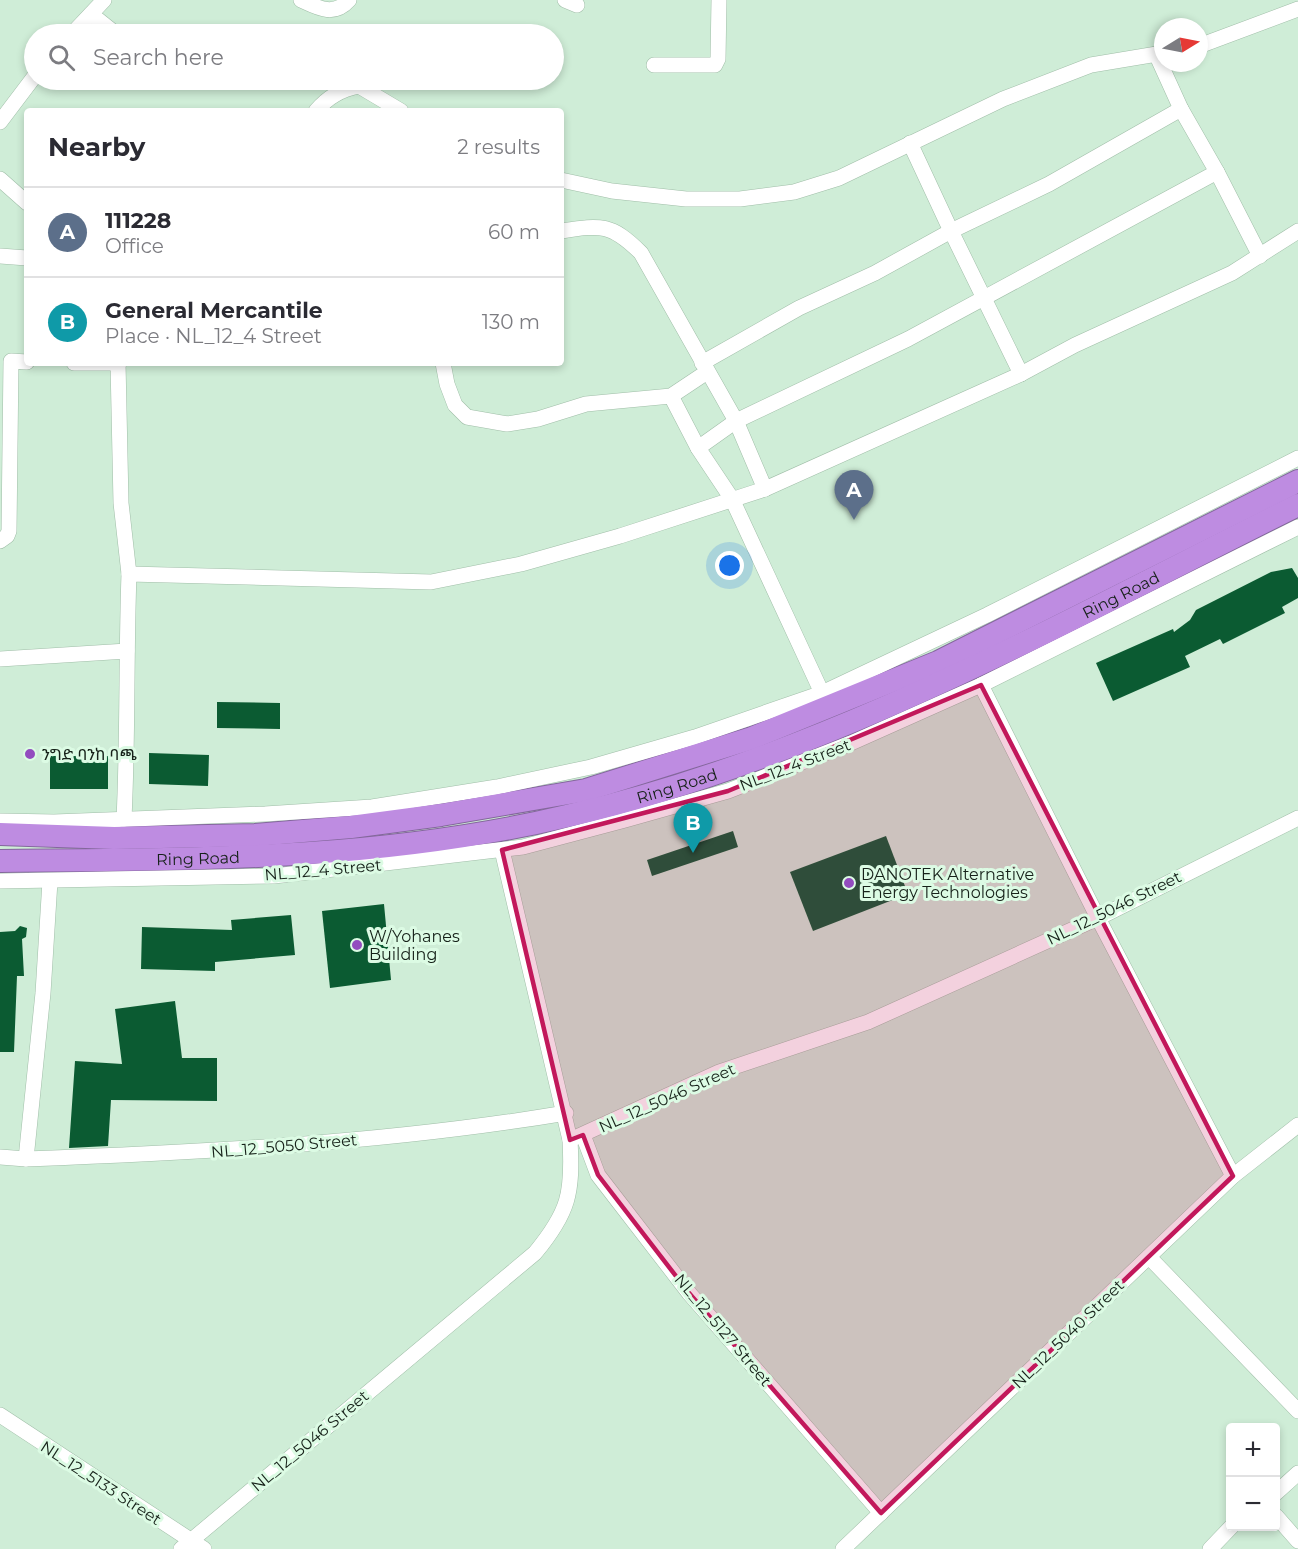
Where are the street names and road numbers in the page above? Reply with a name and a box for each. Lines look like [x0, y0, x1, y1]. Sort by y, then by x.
street label: Ring Road [1079, 567, 1163, 622]
street label: NL_12_4 Street [737, 735, 854, 795]
street label: Ring Road [634, 764, 720, 807]
street label: Ring Road [156, 847, 240, 869]
street label: NL_12_4 Street [264, 855, 383, 885]
street label: NL_12_5046 Street [1044, 867, 1185, 949]
street label: NL_12_5046 Street [596, 1059, 739, 1137]
street label: NL_12_5050 Street [210, 1130, 358, 1162]
street label: NL_12_5127 Street [671, 1270, 776, 1390]
street label: NL_12_5040 Street [1008, 1275, 1128, 1392]
street label: NL_12_5046 Street [247, 1386, 373, 1496]
street label: NL_12_5133 Street [37, 1437, 165, 1529]

